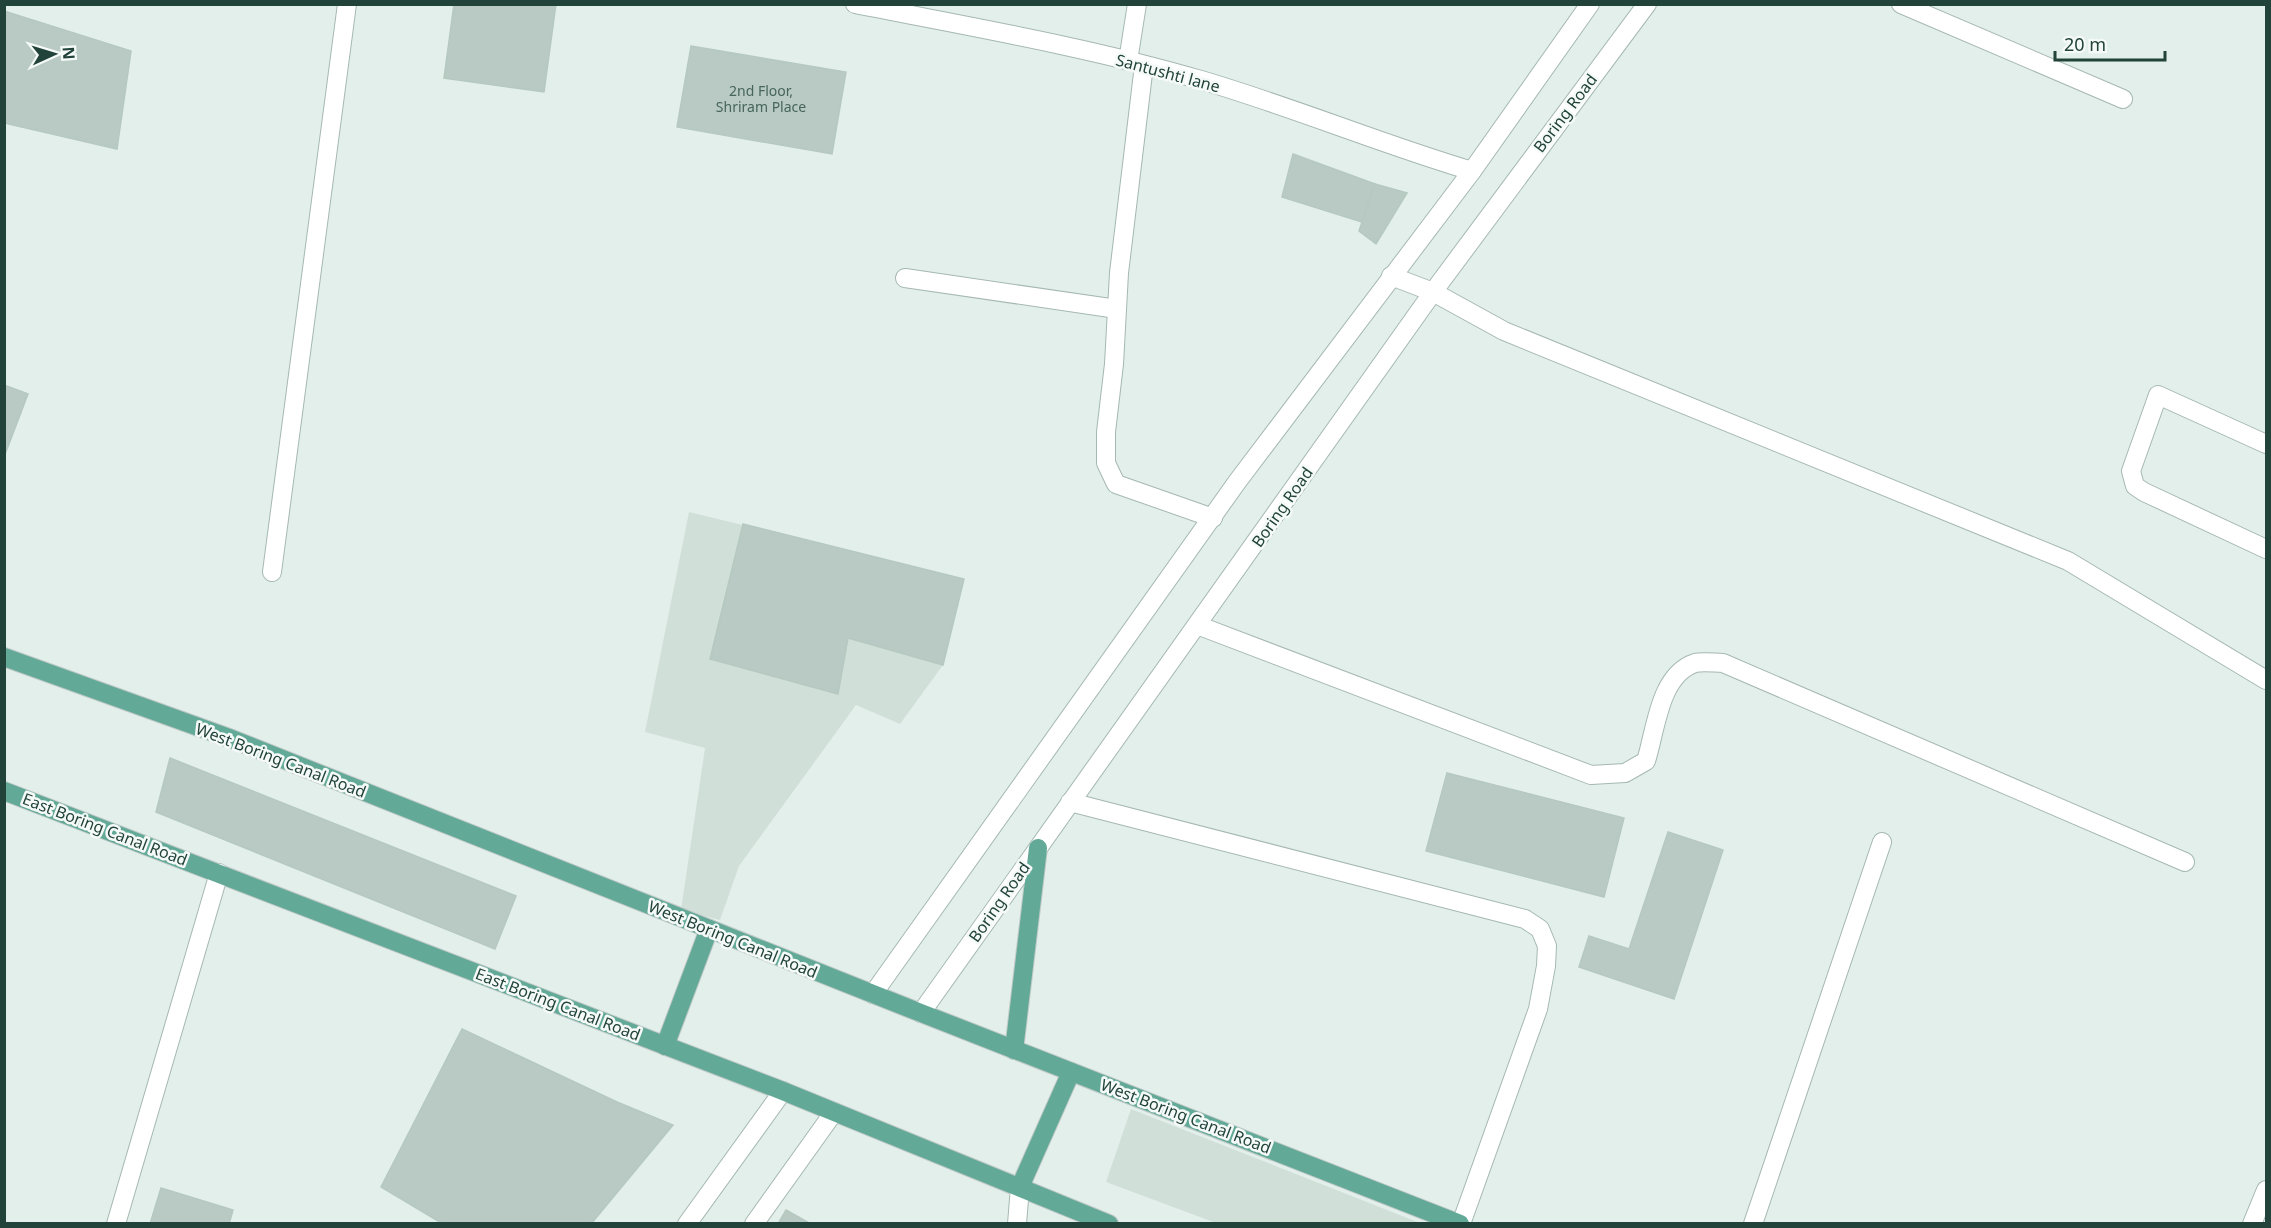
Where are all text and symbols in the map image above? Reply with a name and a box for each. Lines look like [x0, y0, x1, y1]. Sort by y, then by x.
north arrow [24, 24, 84, 84]
scale bar [2055, 24, 2164, 62]
text: 20 m [2064, 32, 2106, 56]
text: N [58, 46, 80, 60]
street label: Santushti lane [1113, 49, 1223, 97]
street label: Boring Road [1528, 69, 1602, 157]
house number: 2nd Floor, Shriram Place [716, 81, 806, 116]
street label: Boring Road [1246, 463, 1318, 551]
street label: West Boring Canal Road [193, 717, 369, 803]
street label: East Boring Canal Road [19, 787, 191, 871]
street label: Boring Road [963, 858, 1035, 946]
street label: West Boring Canal Road [645, 895, 821, 983]
street label: East Boring Canal Road [472, 962, 644, 1046]
street label: West Boring Canal Road [1098, 1073, 1274, 1159]

